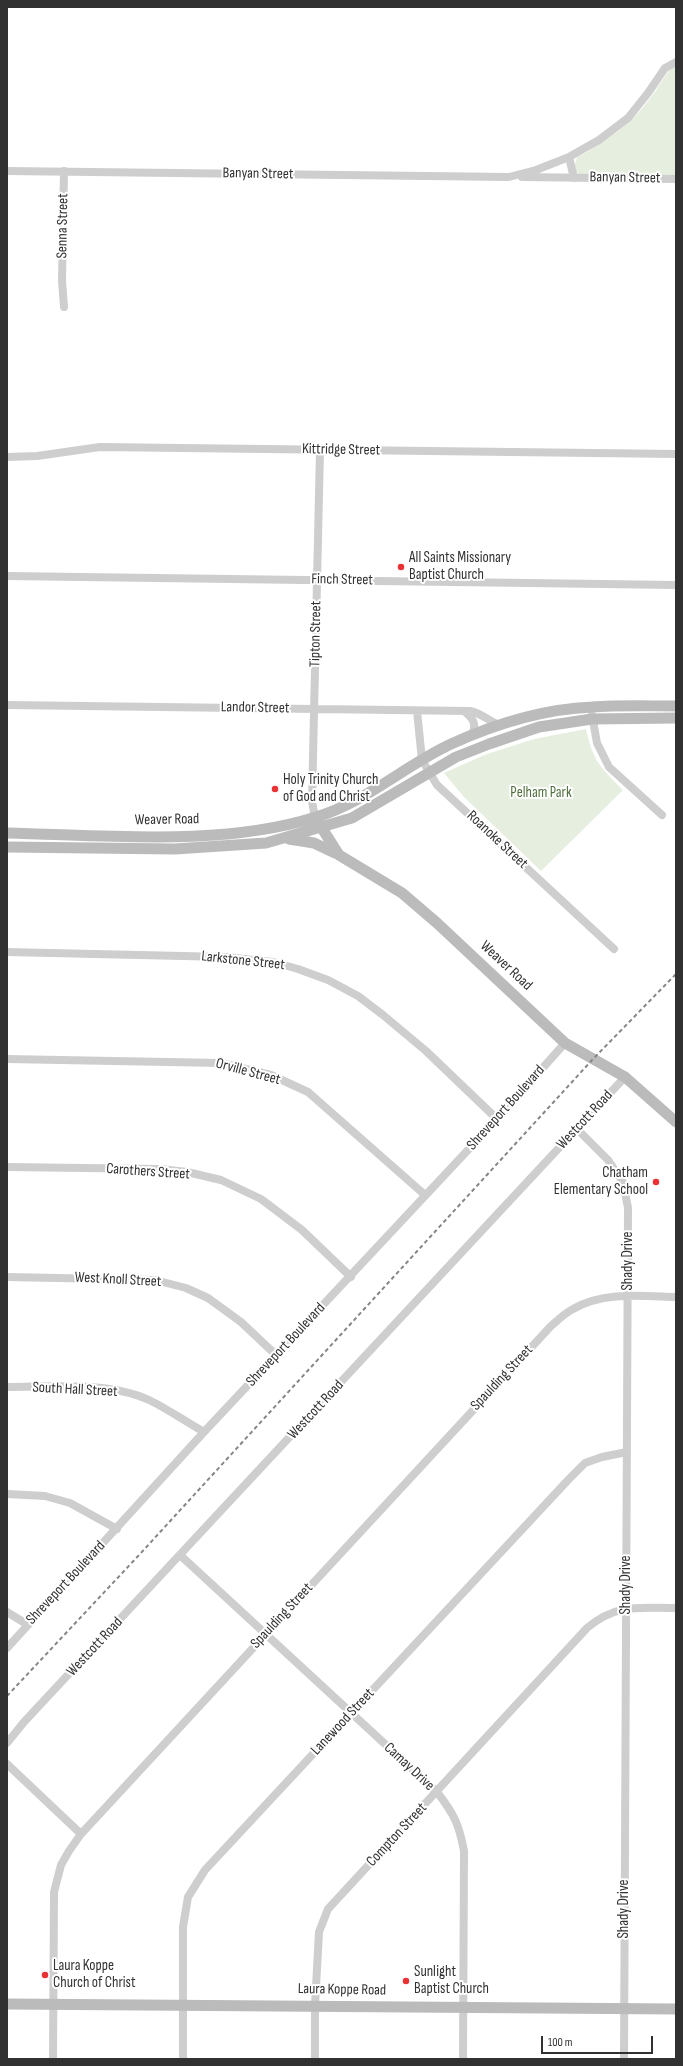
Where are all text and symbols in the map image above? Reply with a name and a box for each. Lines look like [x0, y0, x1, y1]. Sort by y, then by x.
street label: Banyan Street [223, 164, 293, 184]
street label: Banyan Street [590, 168, 660, 188]
street label: Senna Street [53, 193, 73, 259]
street label: Kittridge Street [302, 440, 380, 460]
place label: All Saints Missionary Baptist Church [409, 549, 511, 584]
marker: All Saints Missionary Baptist Church [396, 562, 406, 572]
street label: Finch Street [311, 570, 373, 590]
street label: Tipton Street [306, 601, 326, 667]
street label: Landor Street [221, 698, 289, 718]
place label: Holy Trinity Church of God and Christ [283, 771, 378, 806]
marker: Holy Trinity Church of God and Christ [270, 784, 280, 794]
park label: Pelham Park [510, 784, 572, 802]
street label: Roanoke Street [463, 807, 531, 873]
street label: Weaver Road [135, 810, 199, 830]
street label: Weaver Road [476, 937, 536, 995]
street label: Larkstone Street [200, 948, 286, 974]
street label: Orville Street [214, 1055, 282, 1089]
street label: Shreveport Boulevard [463, 1062, 549, 1154]
street label: Westcott Road [553, 1087, 617, 1153]
street label: Carothers Street [106, 1160, 190, 1184]
place label: Chatham Elementary School [554, 1164, 648, 1199]
marker: Chatham Elementary School [651, 1177, 661, 1187]
street label: Shady Drive [619, 1231, 637, 1291]
street label: West Knoll Street [74, 1269, 162, 1291]
street label: Shreveport Boulevard [243, 1299, 329, 1391]
street label: Spaulding Street [467, 1342, 537, 1414]
street label: Westcott Road [284, 1377, 348, 1443]
street label: South Hall Street [32, 1379, 118, 1401]
street label: Shreveport Boulevard [23, 1537, 109, 1629]
street label: Shady Drive [617, 1555, 635, 1615]
street label: Spaulding Street [247, 1580, 317, 1652]
street label: Westcott Road [63, 1614, 127, 1680]
street label: Lanewood Street [307, 1685, 379, 1759]
street label: Camay Drive [380, 1739, 438, 1795]
street label: Compton Street [363, 1799, 431, 1871]
street label: Shady Drive [615, 1879, 633, 1939]
place label: Laura Koppe Church of Christ [53, 1957, 135, 1992]
place label: Sunlight Baptist Church [414, 1963, 489, 1998]
marker: Laura Koppe Church of Christ [40, 1970, 50, 1980]
marker: Sunlight Baptist Church [401, 1976, 411, 1986]
street label: Laura Koppe Road [298, 1980, 386, 2000]
scale bar [543, 2028, 655, 2054]
text: 100 m [548, 2035, 573, 2050]

